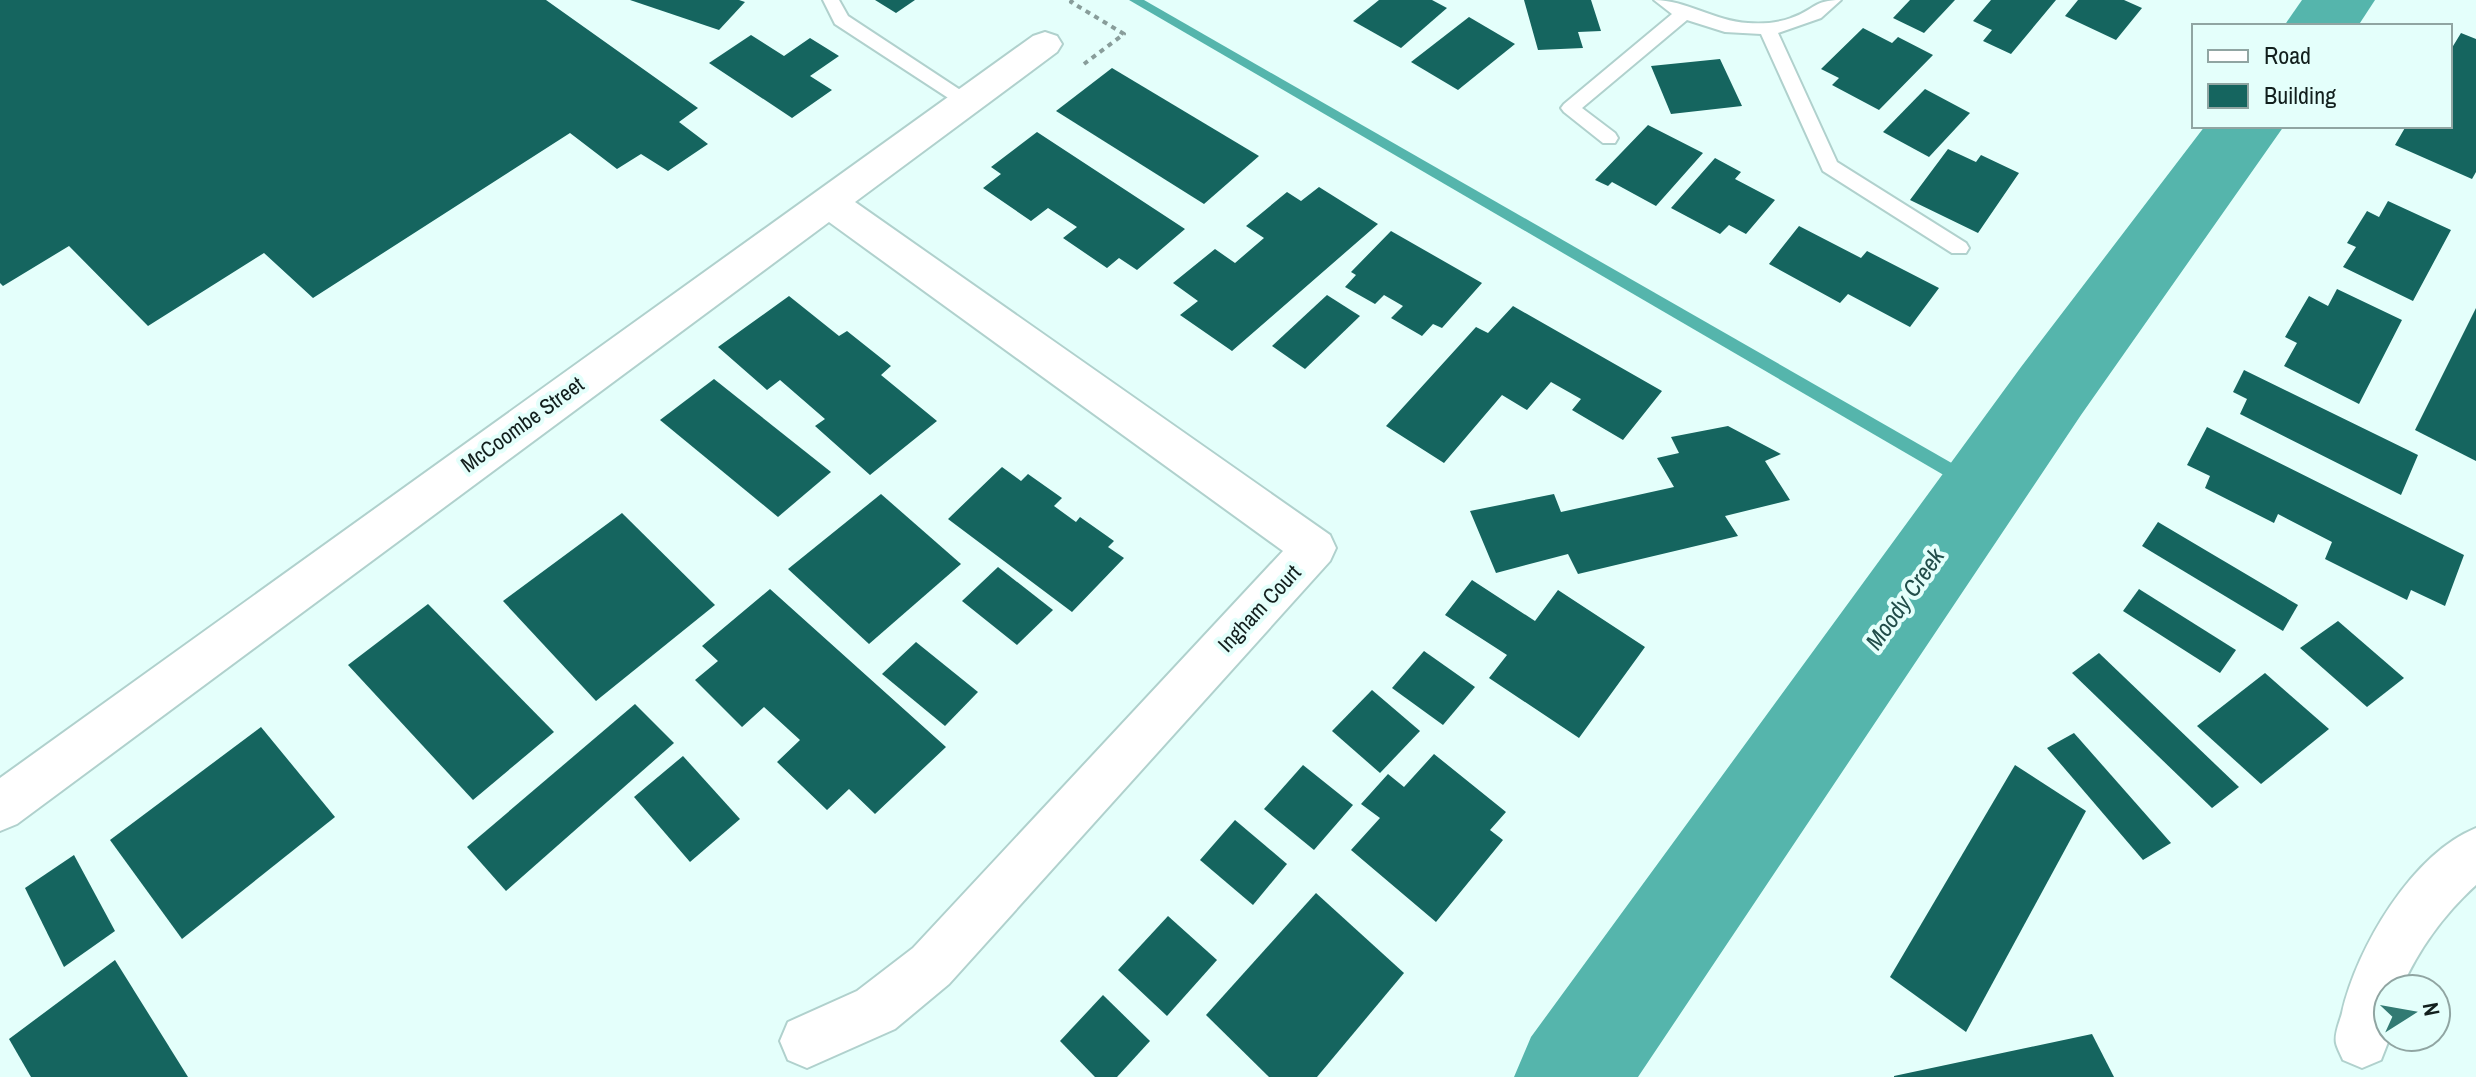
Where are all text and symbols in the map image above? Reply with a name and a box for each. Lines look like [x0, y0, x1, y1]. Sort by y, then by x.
legend [2192, 24, 2452, 128]
text: Road [2264, 39, 2311, 71]
text: Building [2264, 79, 2336, 111]
street label: McCoombe Street [454, 369, 590, 479]
water label: Moody Creek [1858, 540, 1952, 656]
street label: Ingham Court [1211, 558, 1307, 658]
north arrow [2372, 973, 2452, 1053]
text: N [2416, 1000, 2448, 1018]

